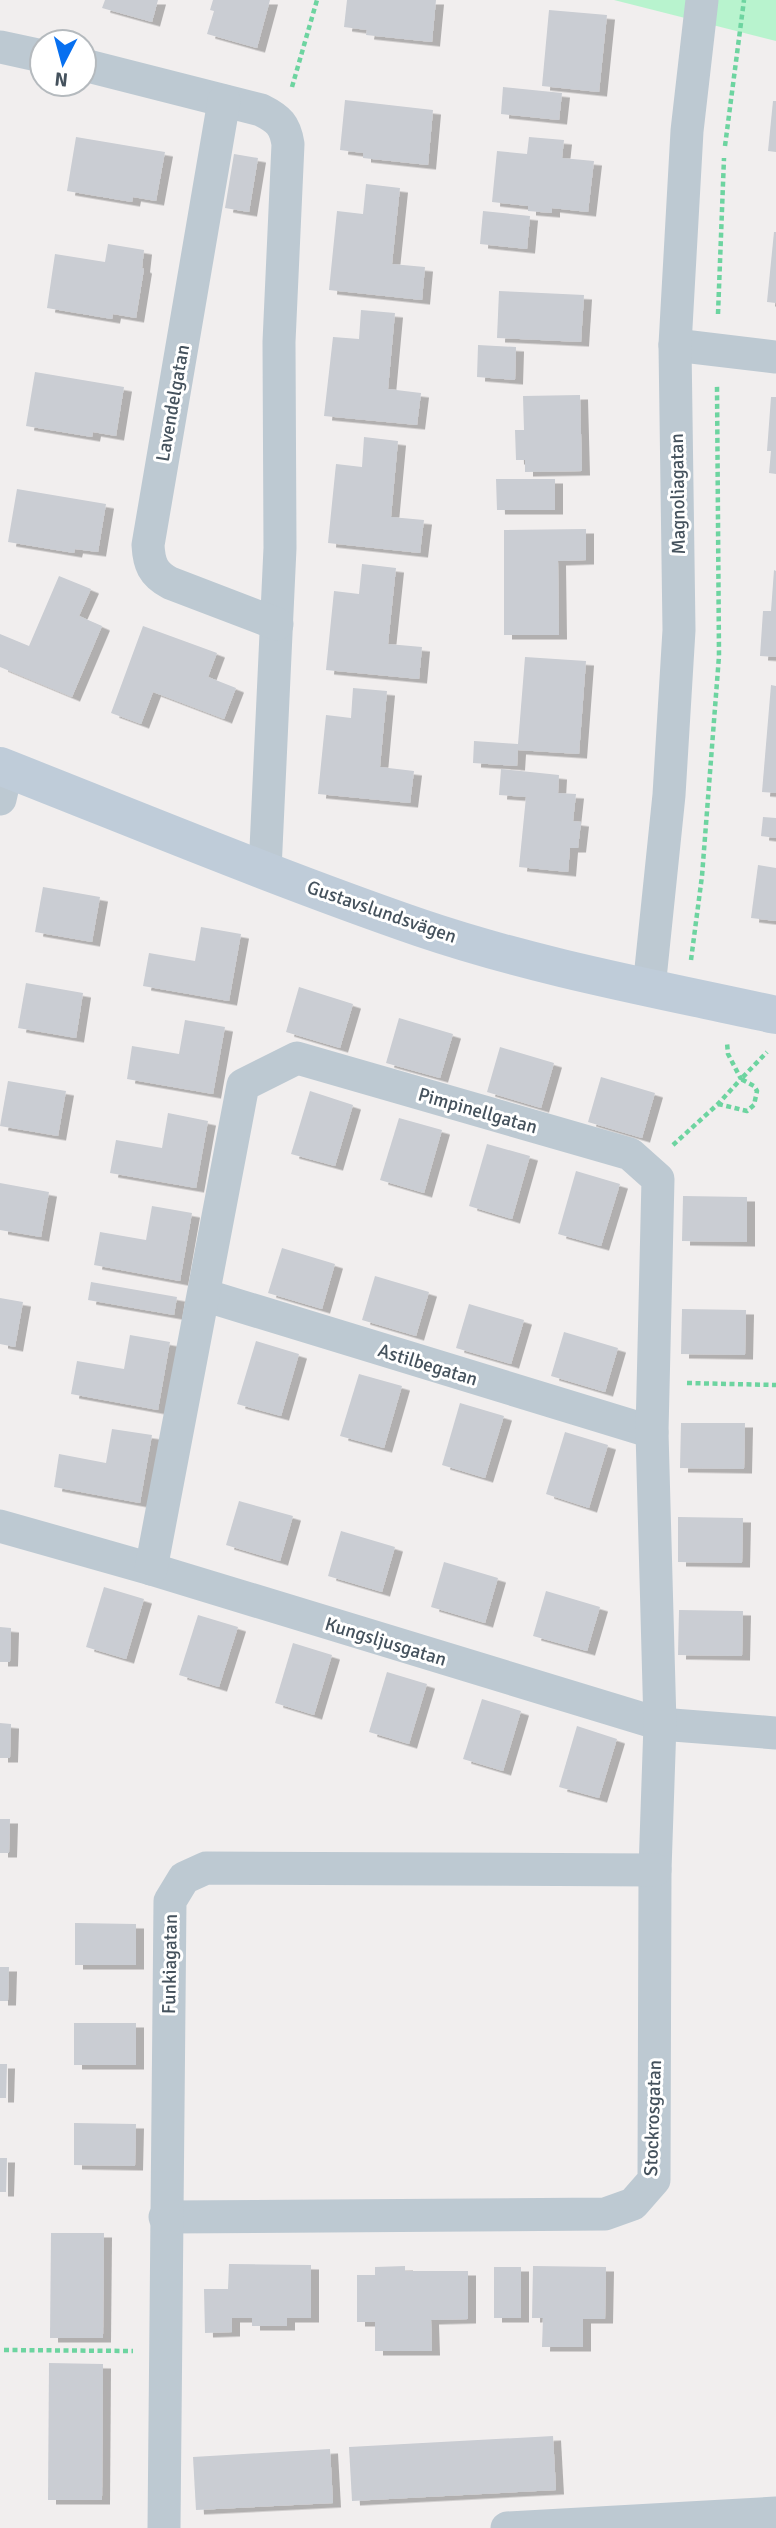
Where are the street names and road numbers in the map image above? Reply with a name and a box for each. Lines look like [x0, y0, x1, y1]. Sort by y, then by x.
street label: Lavendelgatan [151, 343, 195, 464]
street label: Magnoliagatan [665, 433, 691, 555]
street label: Gustavslundsvägen [304, 875, 460, 949]
street label: Pimpinellgatan [415, 1082, 540, 1139]
street label: Astilbegatan [375, 1338, 481, 1392]
street label: Kungsljusgatan [322, 1612, 449, 1672]
street label: Funkiagatan [157, 1914, 183, 2014]
street label: Stockrosgatan [639, 2059, 667, 2177]

